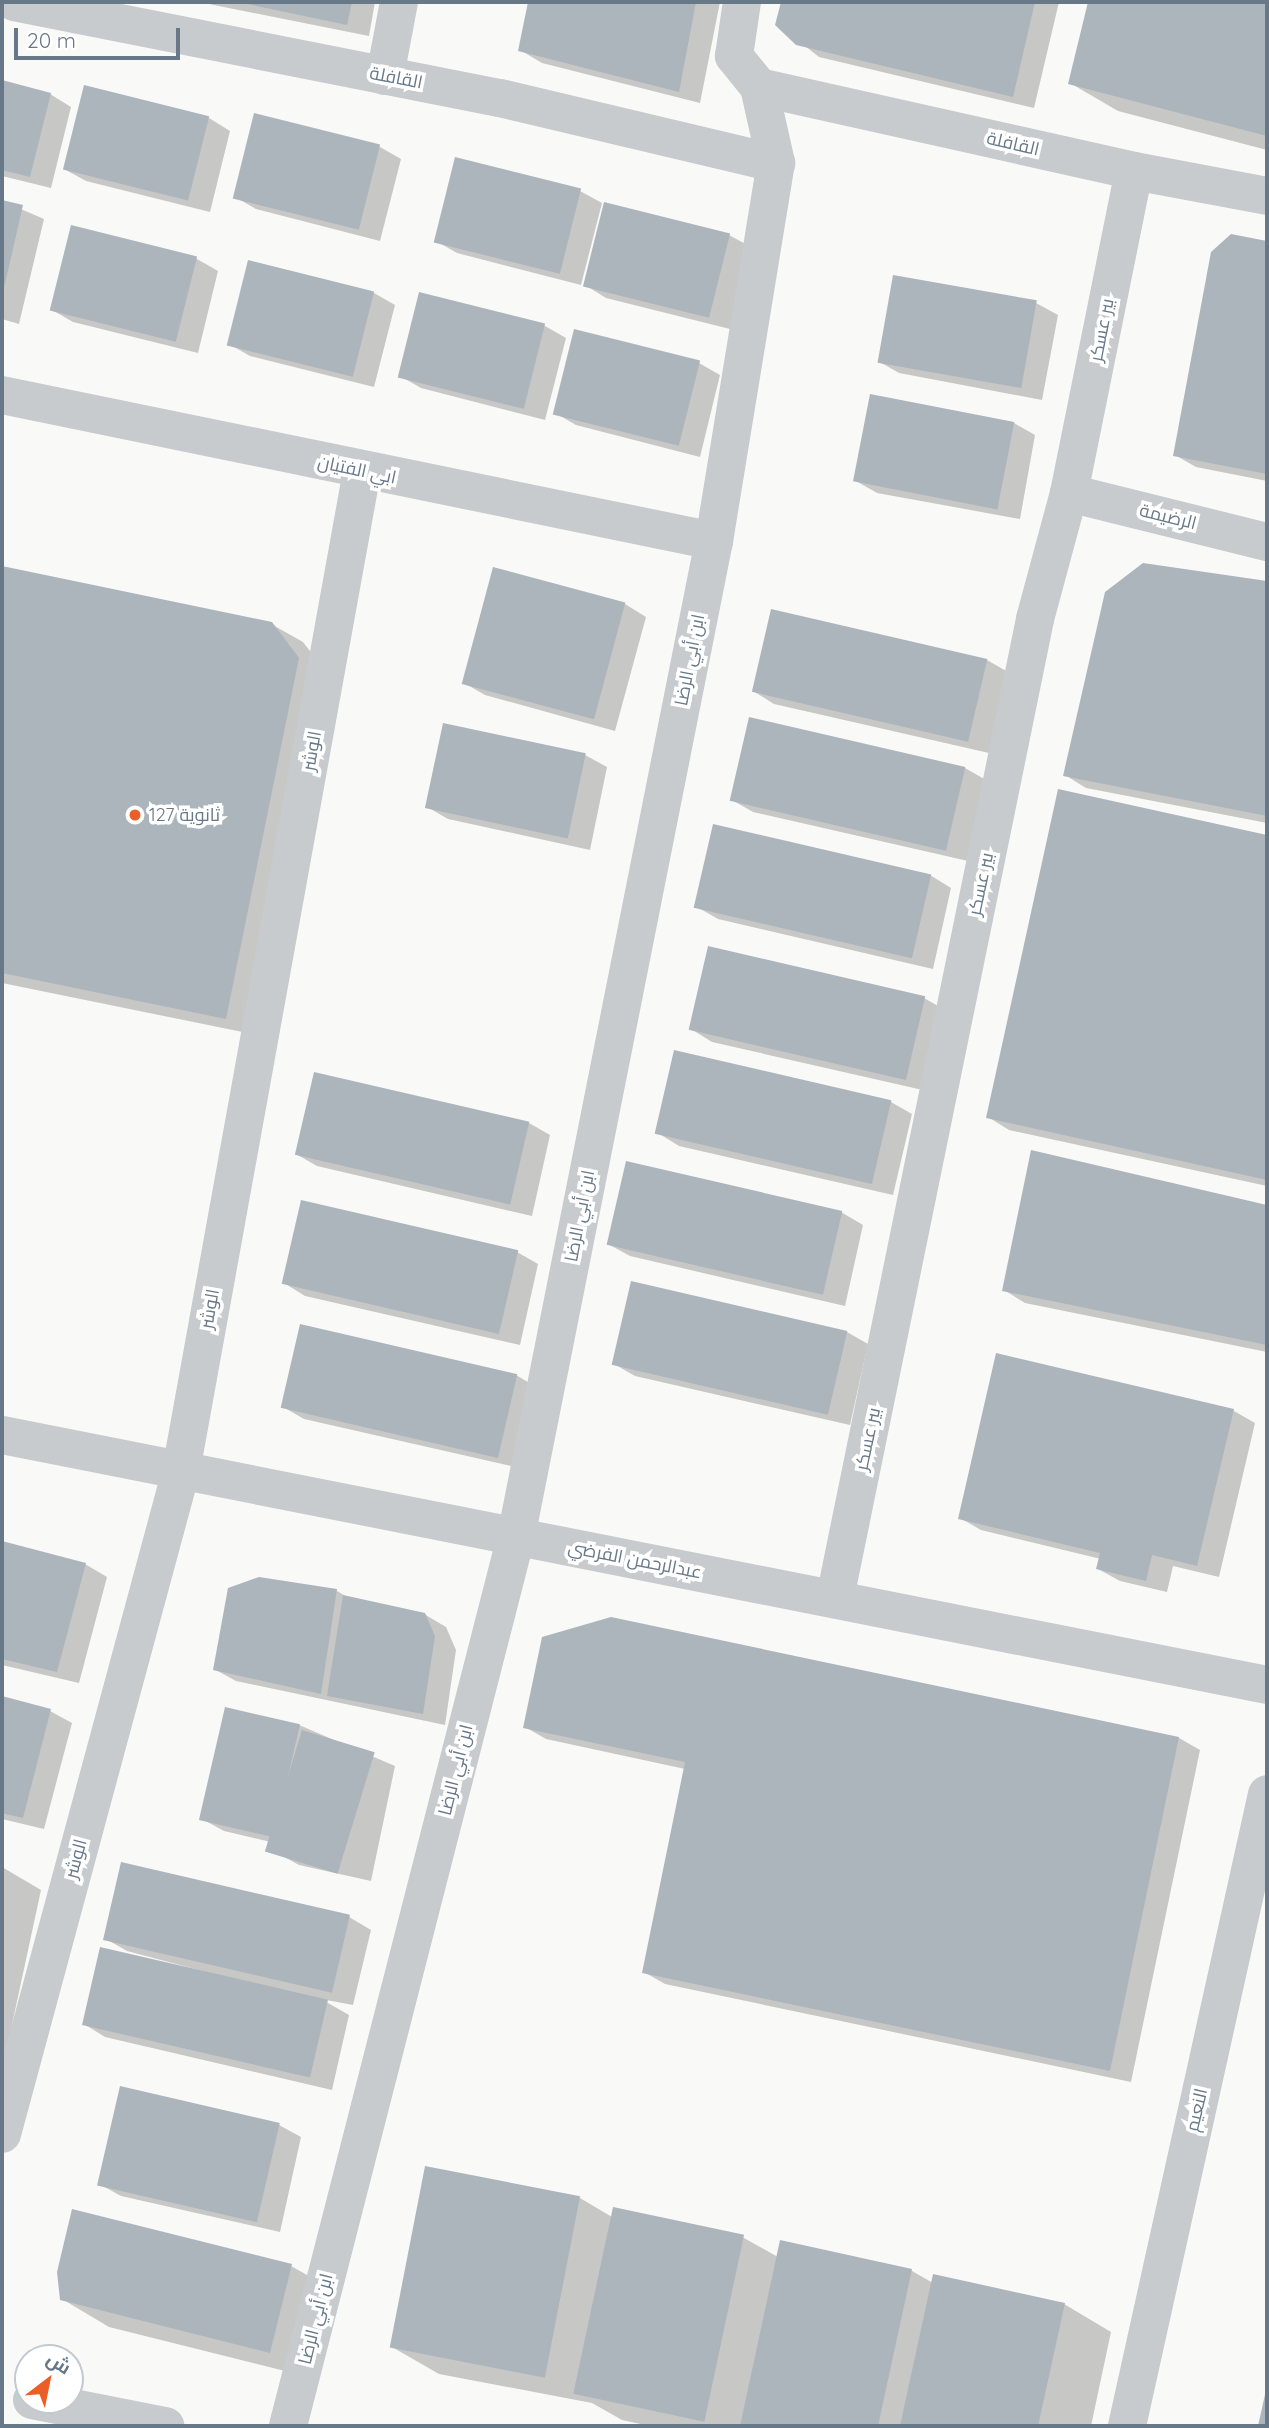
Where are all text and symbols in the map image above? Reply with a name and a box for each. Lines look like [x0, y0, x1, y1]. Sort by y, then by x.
scale bar [18, 14, 184, 58]
text: 20 m [27, 27, 76, 53]
street label: القافلة [368, 62, 424, 94]
street label: القافلة [985, 127, 1041, 161]
street label: بير عسكر [1085, 297, 1119, 363]
street label: ابي الفتيان [316, 451, 398, 489]
street label: الرضيمة [1137, 500, 1199, 534]
street label: ابن أبي الرضا [671, 612, 709, 708]
street label: الوشر [298, 729, 326, 773]
place label: ثانوية 127 [149, 804, 220, 826]
marker: ثانوية 127 [127, 807, 143, 823]
street label: بير عسكر [964, 851, 998, 917]
street label: ابن أبي الرضا [561, 1168, 599, 1264]
street label: الوشر [196, 1287, 224, 1331]
street label: بير عسكر [851, 1406, 885, 1472]
street label: عبدالرحمن الفرضي [566, 1536, 704, 1584]
street label: ابن أبي الرضا [434, 1722, 478, 1818]
street label: الوشر [60, 1837, 92, 1881]
street label: النعيم [1182, 2086, 1212, 2134]
street label: ابن أبي الرضا [294, 2271, 338, 2367]
north arrow [14, 2344, 84, 2414]
text: ش [42, 2346, 76, 2380]

